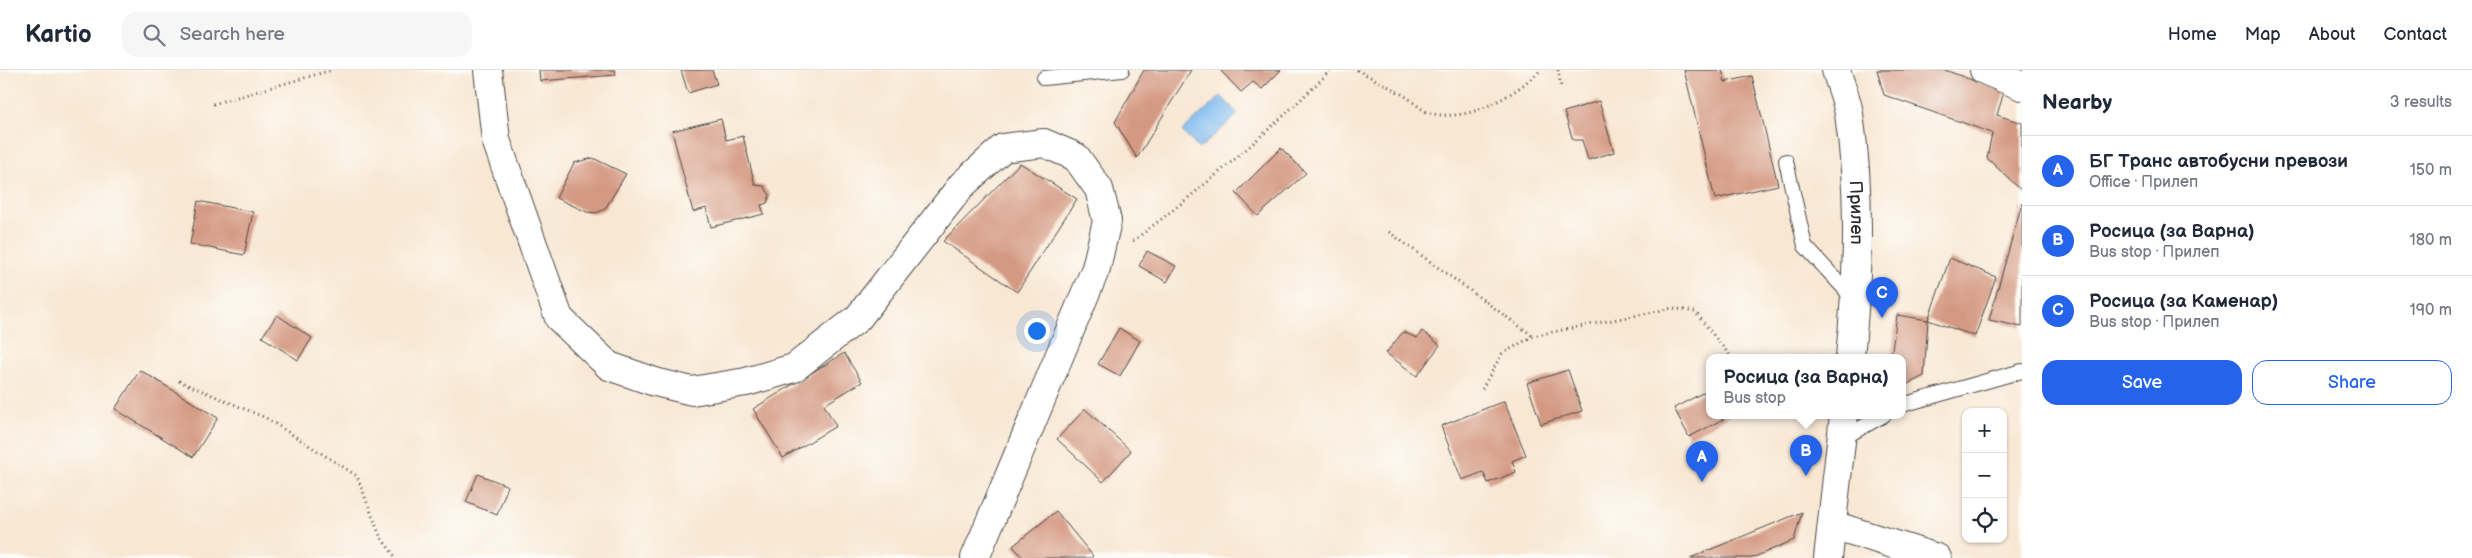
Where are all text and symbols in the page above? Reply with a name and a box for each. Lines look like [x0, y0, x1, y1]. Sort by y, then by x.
search box [122, 12, 472, 57]
text: Kartio [25, 20, 92, 49]
icon: search [140, 21, 168, 49]
text: Search here [180, 23, 285, 46]
text: Home [2168, 24, 2217, 45]
text: Map [2245, 24, 2281, 45]
text: About [2309, 24, 2356, 45]
text: Contact [2384, 24, 2447, 45]
text: Nearby [2042, 90, 2112, 115]
text: 3 results [2390, 93, 2452, 112]
text: БГ Транс автобусни превози [2089, 150, 2348, 173]
text: A [2053, 161, 2063, 180]
text: 150 m [2410, 161, 2452, 180]
text: Office · Прилеп [2089, 173, 2198, 192]
street label: Прилеп [1845, 180, 1867, 245]
text: Росица (за Варна) [2089, 220, 2255, 243]
text: B [2052, 231, 2064, 250]
text: 180 m [2410, 231, 2452, 250]
text: Bus stop · Прилеп [2089, 243, 2219, 262]
pin: C [1866, 277, 1898, 318]
text: Росица (за Каменар) [2089, 290, 2278, 313]
text: C [2052, 301, 2064, 320]
text: 190 m [2410, 301, 2452, 320]
text: Bus stop · Прилеп [2089, 313, 2219, 332]
your location [1024, 318, 1050, 344]
popup [1706, 354, 1906, 419]
button: Save [2042, 360, 2242, 405]
button: Share [2252, 360, 2452, 405]
text: Росица (за Варна) [1723, 366, 1889, 389]
text: Bus stop [1723, 389, 1786, 408]
map controls [1962, 408, 2007, 543]
button: + [1962, 408, 2007, 453]
pin: B [1790, 435, 1822, 476]
pin: A [1686, 441, 1718, 482]
button: − [1962, 453, 2007, 498]
button: locate [1962, 498, 2007, 543]

